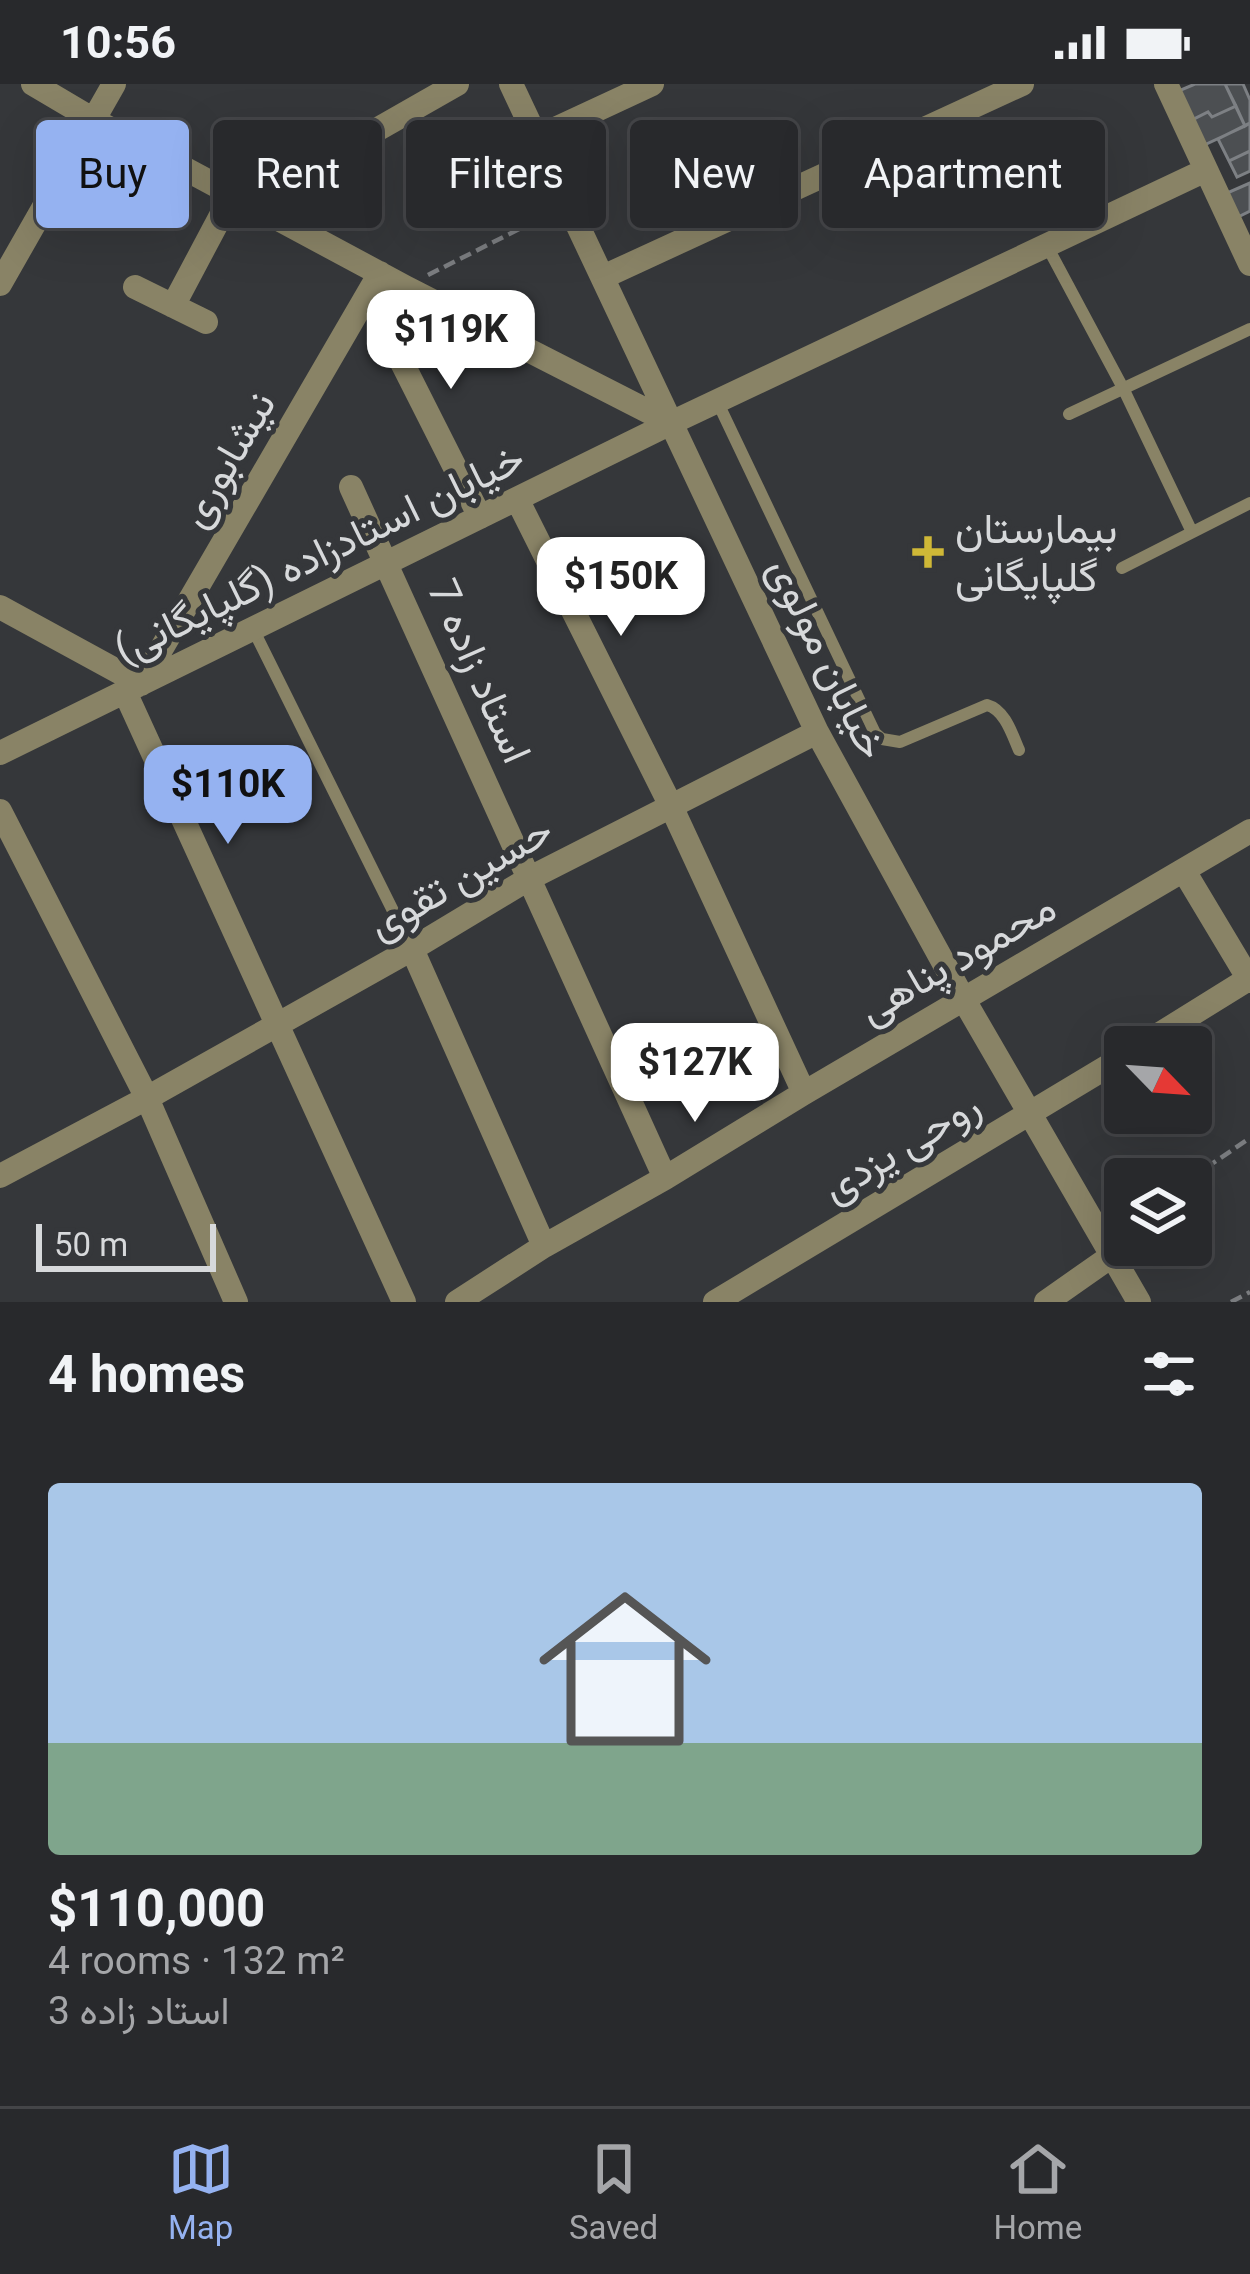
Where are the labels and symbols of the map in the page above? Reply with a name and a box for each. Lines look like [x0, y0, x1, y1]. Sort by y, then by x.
pin: $119K [367, 290, 535, 392]
street label: نیشابوری [169, 382, 287, 537]
street label: خیابان استادزاده (گلپایگانی) [106, 432, 534, 677]
place label: بیمارستان گلپایگانی [955, 504, 1117, 605]
marker: بیمارستان گلپایگانی [912, 536, 944, 568]
pin: $150K [537, 537, 705, 639]
street label: خیابان مولوی [757, 549, 898, 767]
street label: استاد زاده 7 [416, 572, 542, 771]
pin: $110K [144, 745, 312, 847]
street label: حسین تقوی [359, 805, 561, 950]
street label: محمود پناهی [850, 882, 1066, 1037]
pin: $127K [611, 1023, 779, 1125]
north arrow [1104, 1026, 1212, 1134]
street label: روحی یزدی [813, 1080, 990, 1214]
scale bar [36, 1218, 216, 1271]

